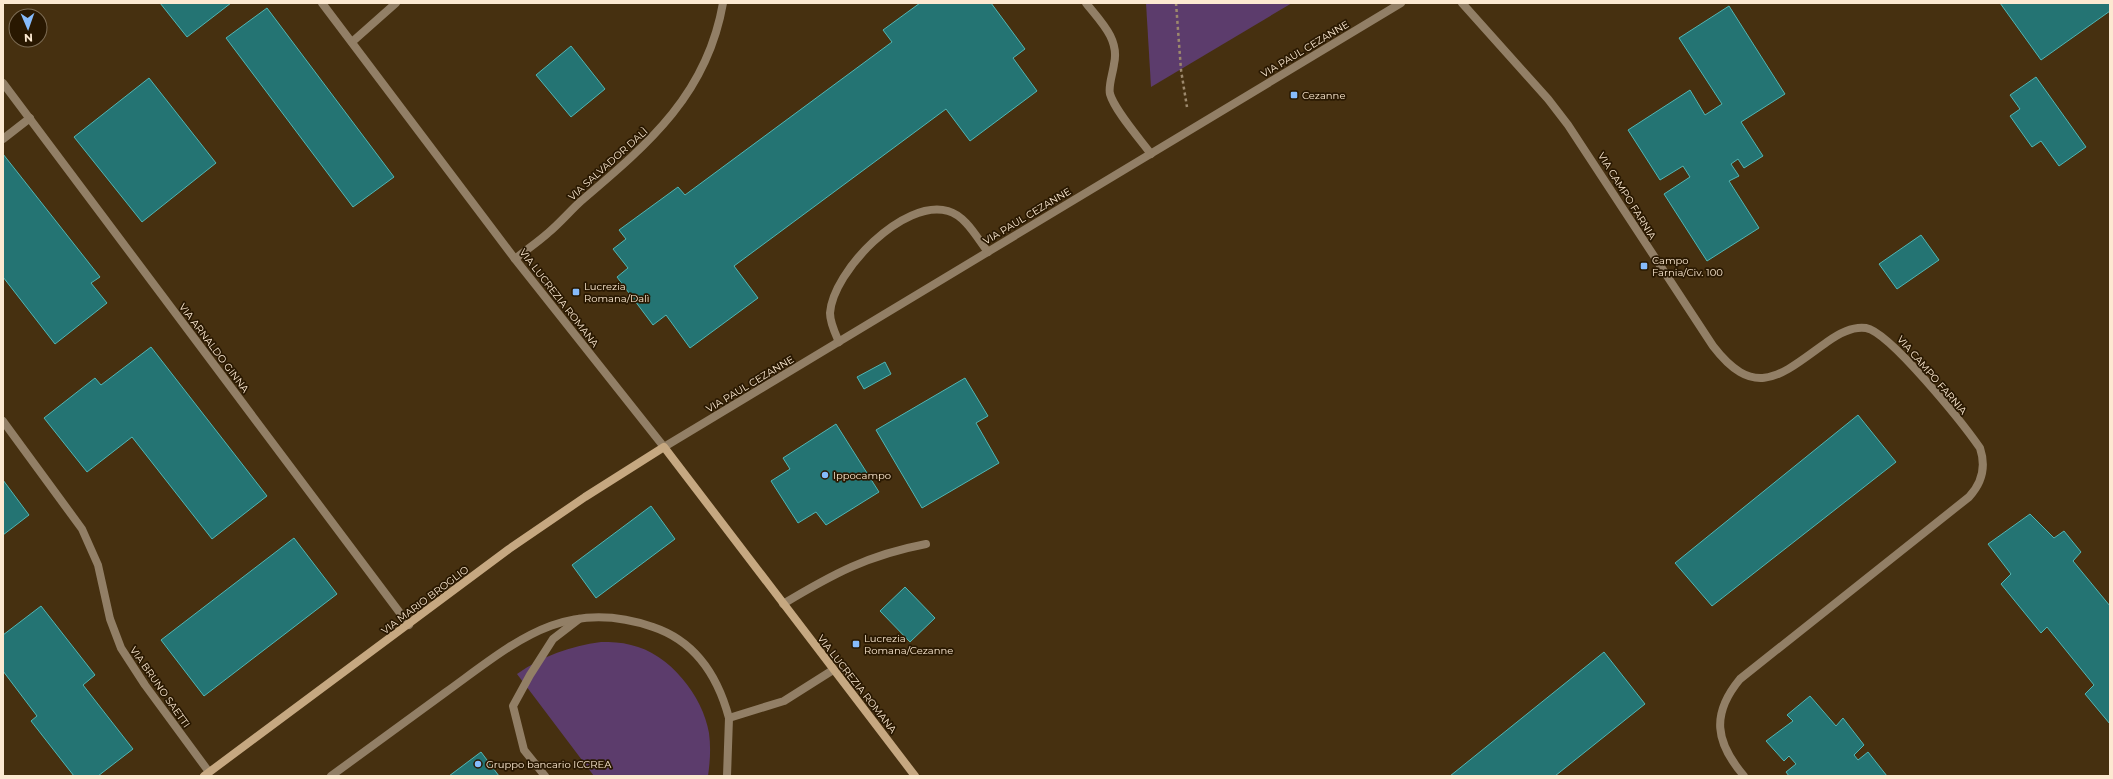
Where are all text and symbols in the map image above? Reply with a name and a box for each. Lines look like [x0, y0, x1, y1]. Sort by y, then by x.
north arrow [8, 8, 48, 48]
street label: VIA PAUL CEZANNE [1259, 17, 1352, 80]
text: N [24, 31, 33, 45]
place label: Cezanne [1302, 89, 1345, 102]
marker: Cezanne [1289, 90, 1299, 100]
street label: VIA SALVADOR DALÌ [565, 125, 651, 203]
street label: VIA CAMPO FARNIA [1595, 150, 1659, 243]
street label: VIA PAUL CEZANNE [981, 184, 1074, 247]
street label: VIA LUCREZIA ROMANA [517, 246, 602, 350]
place label: Campo Farnia/Civ. 100 [1652, 254, 1723, 279]
marker: Campo Farnia/Civ. 100 [1639, 261, 1649, 271]
place label: Lucrezia Romana/Dalì [584, 280, 650, 305]
marker: Lucrezia Romana/Dalì [571, 287, 581, 297]
street label: VIA ARNALDO GINNA [176, 301, 252, 396]
street label: VIA CAMPO FARNIA [1894, 333, 1970, 418]
street label: VIA PAUL CEZANNE [704, 352, 797, 415]
place label: Ippocampo [833, 469, 891, 482]
marker: Ippocampo [820, 470, 830, 480]
street label: VIA MARIO BROGLIO [379, 563, 471, 637]
street label: VIA LUCREZIA ROMANA [815, 632, 900, 736]
place label: Lucrezia Romana/Cezanne [864, 632, 953, 657]
marker: Lucrezia Romana/Cezanne [851, 639, 861, 649]
street label: VIA BRUNO SAETTI [127, 644, 193, 730]
place label: Gruppo bancario ICCREA [486, 758, 612, 771]
marker: Gruppo bancario ICCREA [473, 759, 483, 769]

